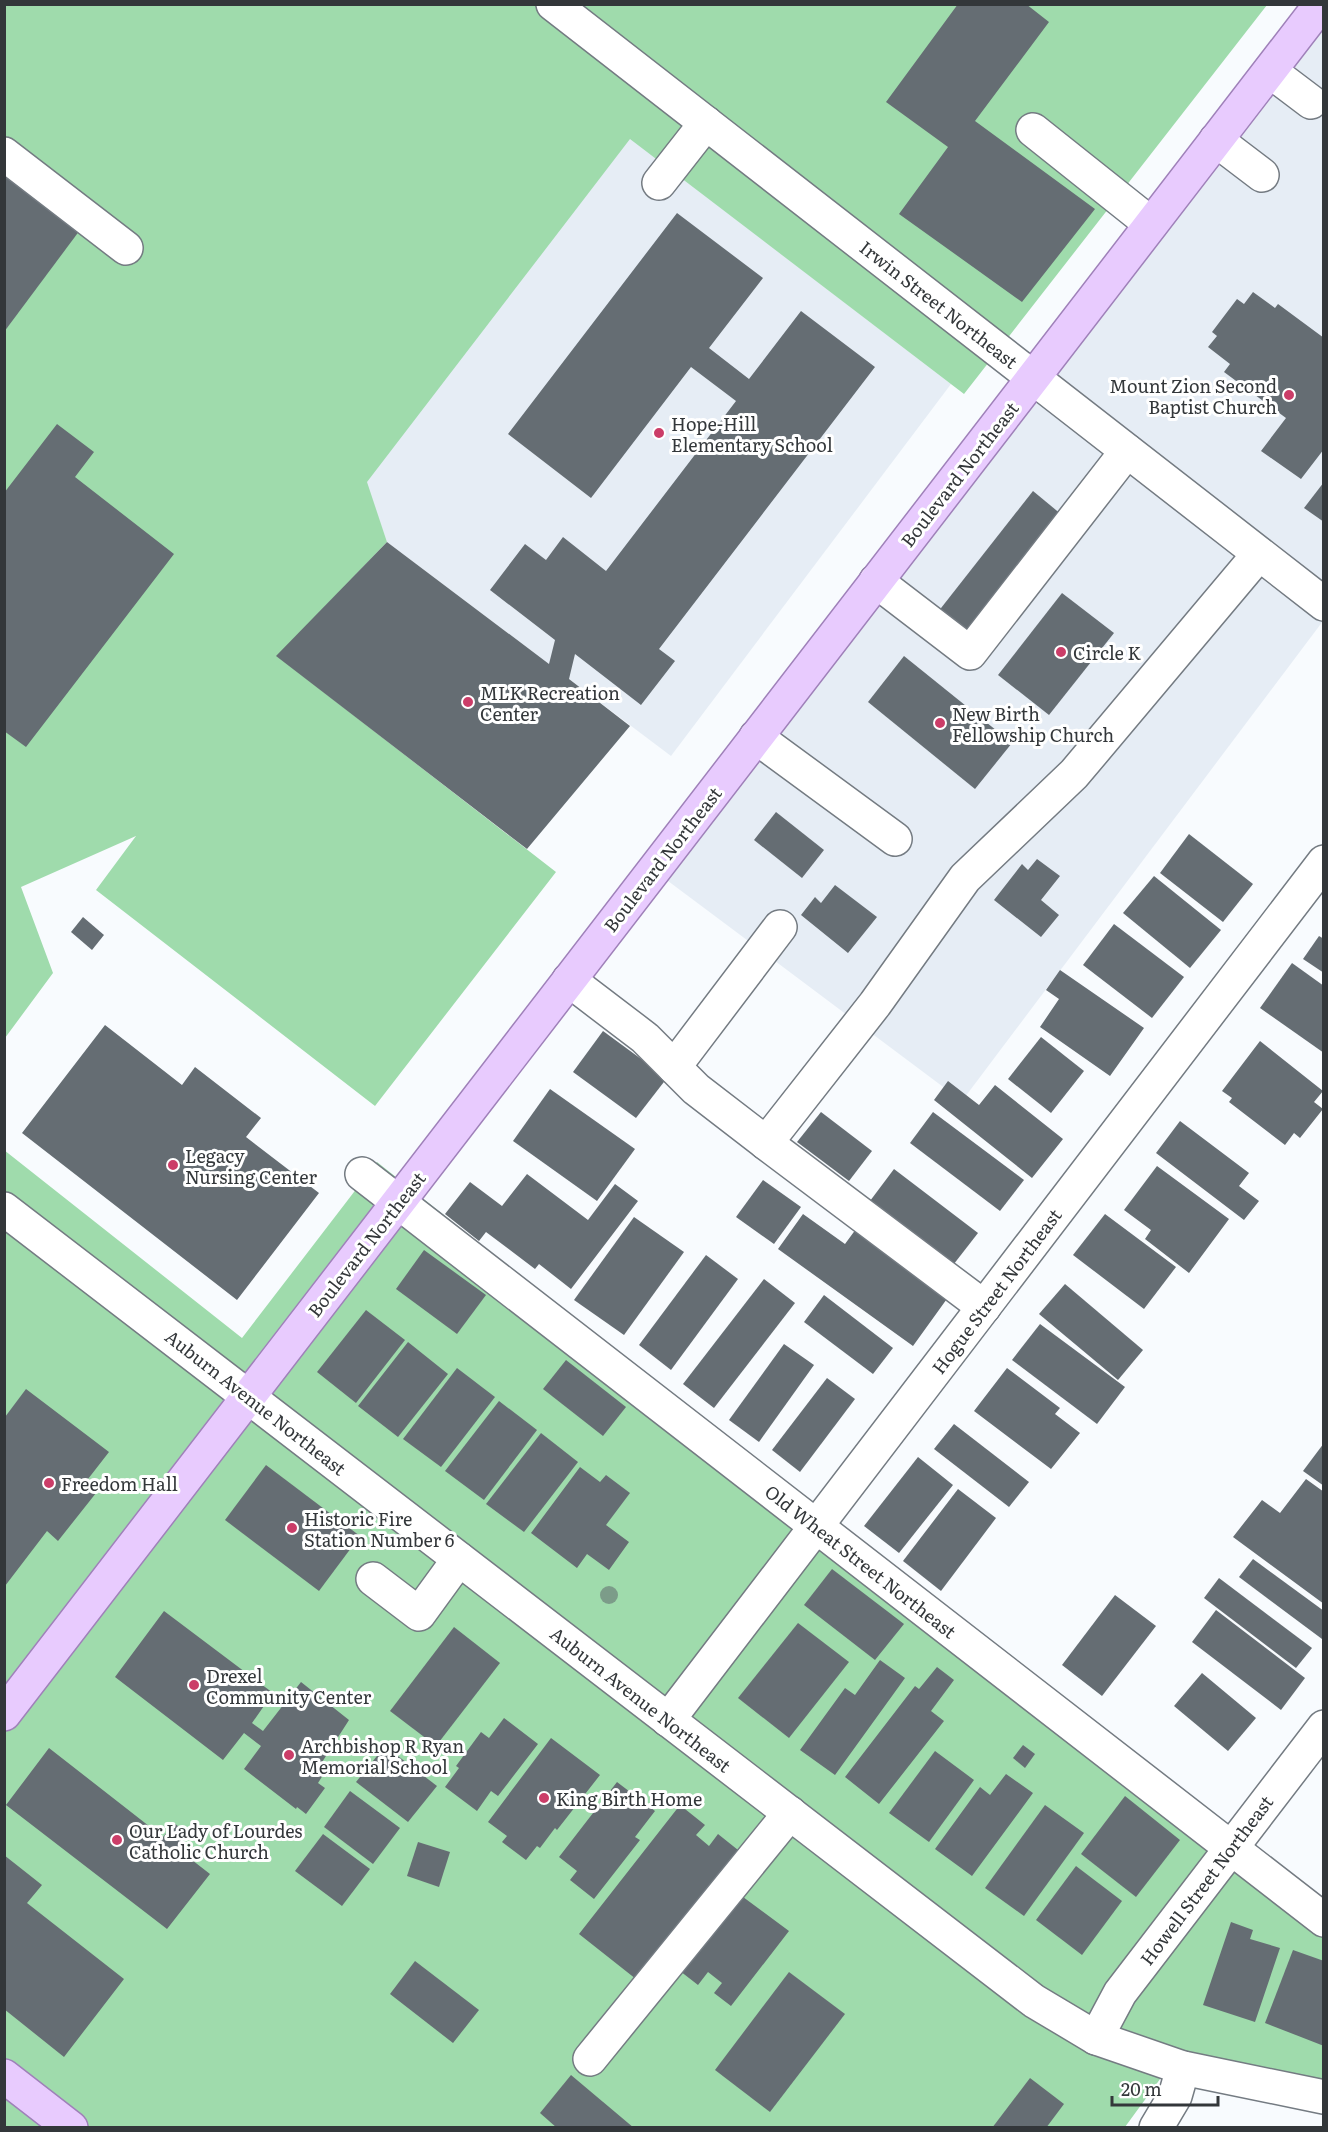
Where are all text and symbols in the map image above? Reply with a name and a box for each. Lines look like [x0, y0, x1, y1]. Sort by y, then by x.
street label: Irwin Street Northeast [854, 234, 1024, 375]
place label: Mount Zion Second Baptist Church [1109, 372, 1277, 420]
marker: Mount Zion Second Baptist Church [1282, 388, 1296, 402]
street label: Boulevard Northeast [894, 395, 1025, 552]
place label: Hope-Hill Elementary School [671, 410, 833, 458]
marker: Hope-Hill Elementary School [652, 426, 666, 440]
place label: Circle K [1073, 639, 1142, 666]
marker: Circle K [1054, 645, 1068, 659]
place label: MLK Recreation Center [480, 679, 620, 727]
marker: MLK Recreation Center [461, 695, 475, 709]
place label: New Birth Fellowship Church [952, 700, 1114, 748]
marker: New Birth Fellowship Church [933, 716, 947, 730]
street label: Boulevard Northeast [597, 780, 728, 937]
place label: Legacy Nursing Center [185, 1142, 317, 1190]
marker: Legacy Nursing Center [166, 1158, 180, 1172]
street label: Boulevard Northeast [301, 1165, 432, 1322]
street label: Hogue Street Northeast [925, 1202, 1068, 1379]
street label: Auburn Avenue Northeast [160, 1323, 353, 1482]
place label: Freedom Hall [61, 1470, 178, 1497]
marker: Freedom Hall [42, 1476, 56, 1490]
street label: Old Wheat Street Northeast [760, 1478, 963, 1645]
place label: Historic Fire Station Number 6 [304, 1505, 455, 1553]
marker: Historic Fire Station Number 6 [285, 1521, 299, 1535]
street label: Auburn Avenue Northeast [545, 1620, 738, 1779]
place label: Drexel Community Center [206, 1662, 372, 1710]
marker: Drexel Community Center [187, 1678, 201, 1692]
place label: Archbishop R Ryan Memorial School [301, 1732, 464, 1780]
marker: Archbishop R Ryan Memorial School [282, 1748, 296, 1762]
place label: King Birth Home [556, 1785, 702, 1812]
street label: Howell Street Northeast [1133, 1789, 1279, 1971]
marker: King Birth Home [537, 1791, 551, 1805]
place label: Our Lady of Lourdes Catholic Church [129, 1817, 302, 1865]
marker: Our Lady of Lourdes Catholic Church [110, 1833, 124, 1847]
scale bar [1112, 2069, 1218, 2107]
text: 20 m [1121, 2075, 1162, 2102]

